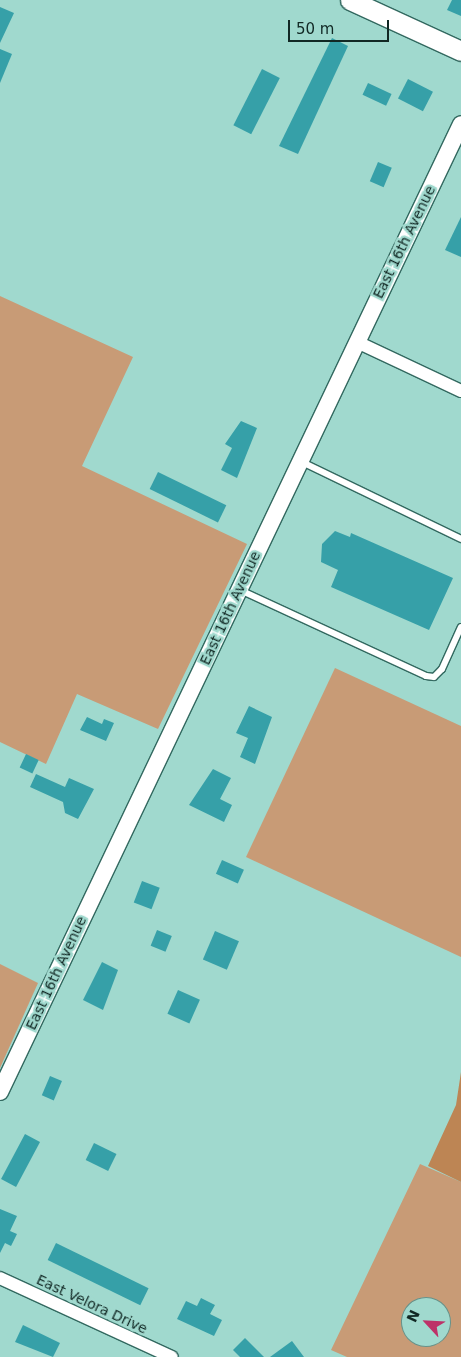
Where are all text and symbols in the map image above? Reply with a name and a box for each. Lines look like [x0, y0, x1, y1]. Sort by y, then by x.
scale bar [291, 10, 392, 42]
text: 50 m [296, 20, 334, 38]
street label: East 16th Avenue [369, 183, 439, 301]
street label: East 16th Avenue [196, 549, 264, 667]
street label: East 16th Avenue [22, 914, 90, 1032]
street label: East Velora Drive [34, 1271, 150, 1337]
north arrow [401, 1297, 451, 1347]
text: N [404, 1307, 423, 1325]

